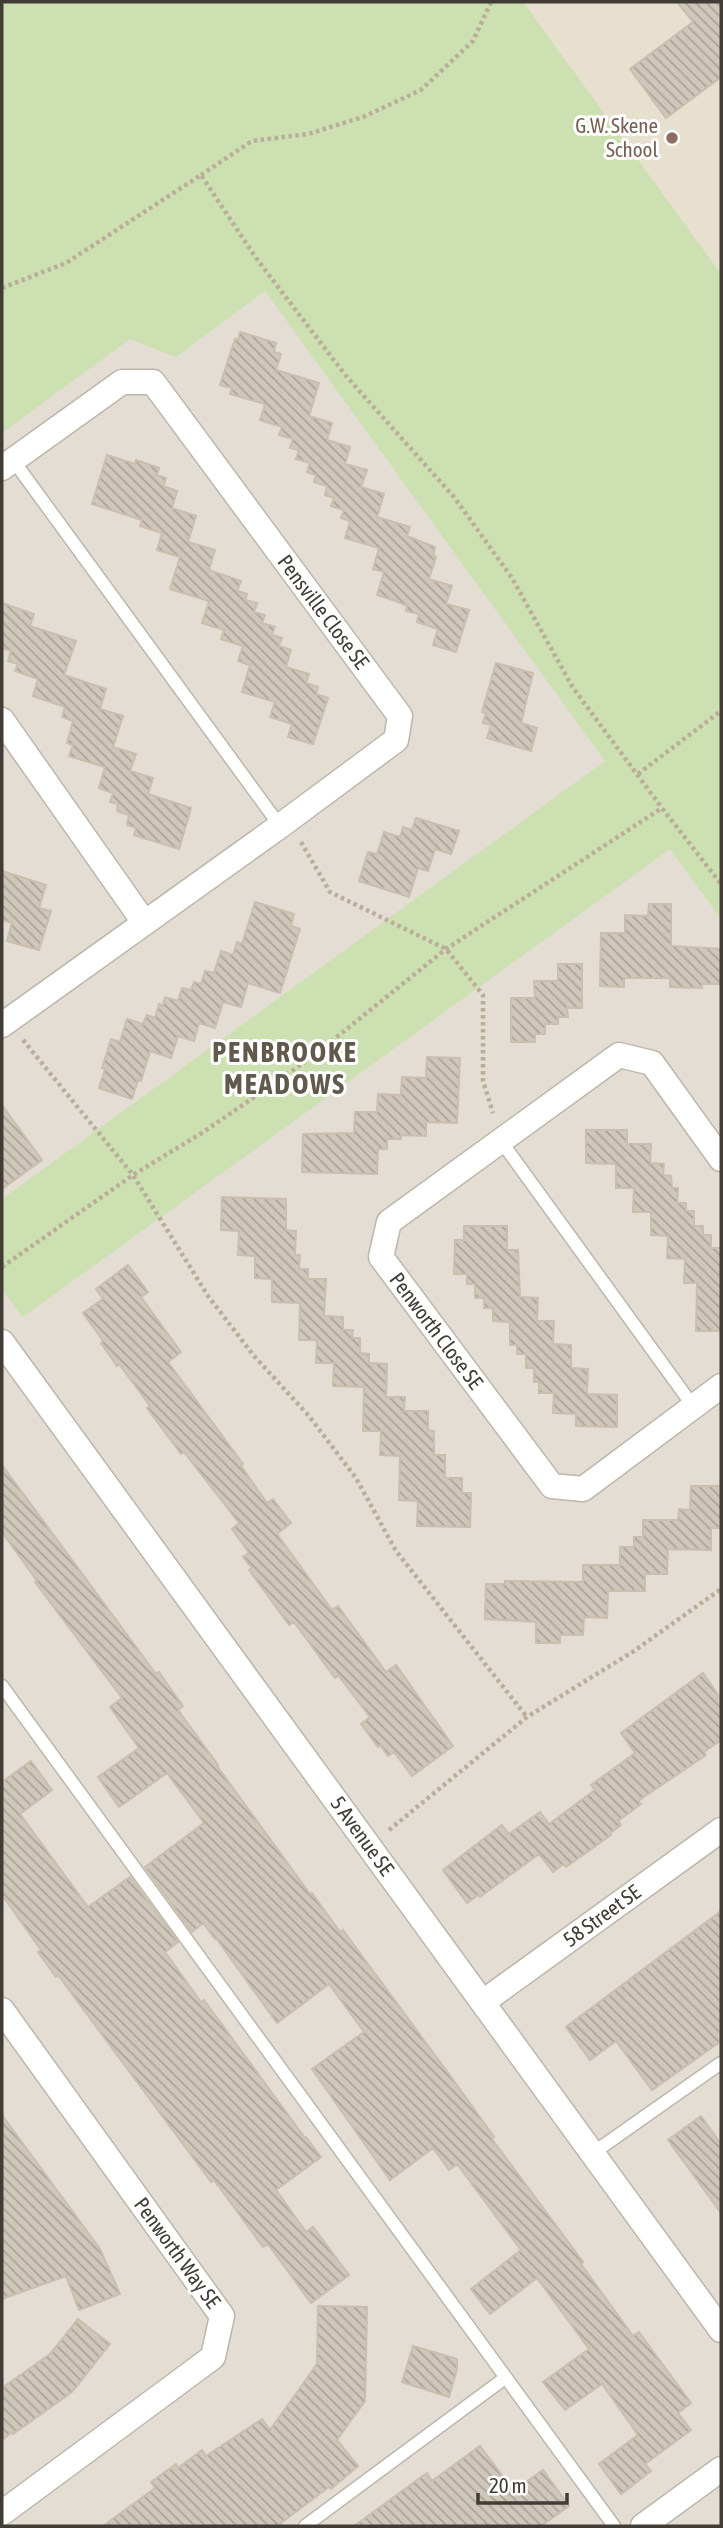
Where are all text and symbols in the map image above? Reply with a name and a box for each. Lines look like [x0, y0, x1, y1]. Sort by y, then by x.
place label: G.W. Skene School [575, 113, 658, 161]
marker: G.W. Skene School [664, 130, 680, 146]
street label: Pensville Close SE [273, 550, 374, 673]
district label: PENBROOKE MEADOWS [212, 1036, 358, 1100]
street label: Penworth Close SE [385, 1268, 488, 1393]
street label: 5 Avenue SE [326, 1791, 399, 1880]
street label: 58 Street SE [558, 1879, 645, 1951]
street label: Penworth Way SE [130, 2192, 226, 2312]
scale bar [478, 2462, 567, 2506]
text: 20 m [489, 2473, 527, 2497]

